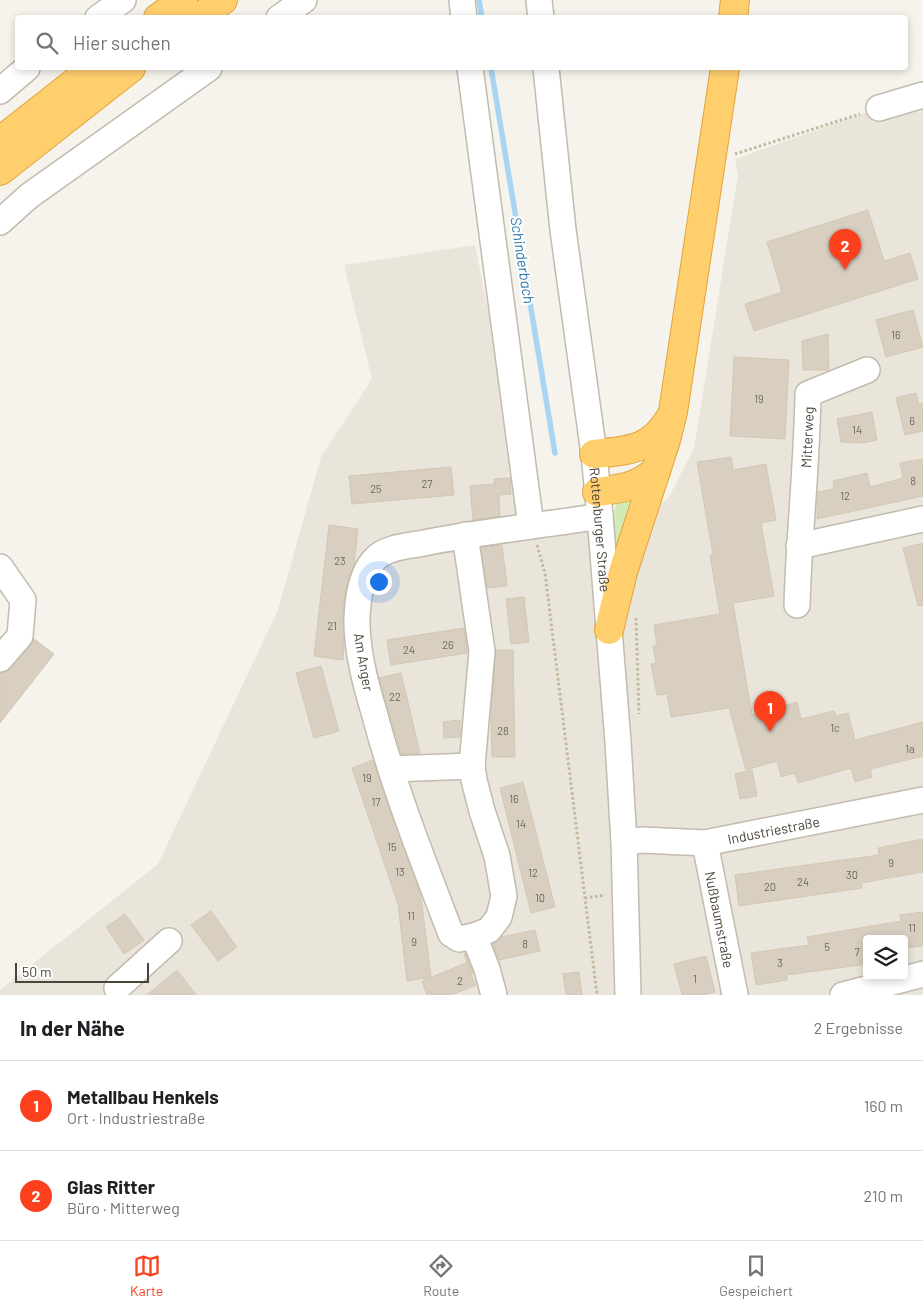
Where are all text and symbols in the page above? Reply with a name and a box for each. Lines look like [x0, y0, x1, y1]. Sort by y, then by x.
search box [15, 15, 908, 70]
icon: search [33, 29, 61, 57]
text: Hier suchen [73, 31, 171, 54]
water label: Schinderbach [507, 215, 539, 305]
pin: 2 [829, 229, 861, 270]
house number: 16 [891, 328, 901, 341]
house number: 19 [754, 392, 764, 405]
street label: Mitterweg [796, 406, 816, 468]
house number: 6 [909, 414, 915, 427]
house number: 14 [852, 423, 862, 436]
street label: Rottenburger Straße [587, 467, 615, 593]
house number: 8 [910, 474, 916, 487]
house number: 27 [421, 477, 433, 490]
house number: 25 [370, 482, 382, 495]
house number: 12 [840, 489, 850, 502]
house number: 23 [334, 554, 346, 567]
your location [366, 569, 392, 595]
house number: 21 [327, 619, 337, 632]
street label: Am Anger [351, 631, 377, 693]
house number: 26 [442, 638, 454, 651]
house number: 24 [403, 643, 415, 656]
house number: 22 [389, 690, 401, 703]
pin: 1 [754, 691, 786, 732]
house number: 1c [830, 721, 840, 734]
house number: 28 [497, 724, 509, 737]
house number: 1a [905, 742, 915, 755]
house number: 19 [362, 771, 372, 784]
house number: 16 [509, 792, 519, 805]
house number: 17 [371, 795, 381, 808]
street label: Industriestraße [726, 812, 821, 847]
house number: 14 [516, 817, 526, 830]
house number: 15 [387, 840, 397, 853]
house number: 9 [888, 856, 894, 869]
house number: 13 [395, 865, 405, 878]
house number: 12 [528, 866, 538, 879]
house number: 30 [846, 868, 858, 881]
street label: Nußbaumstraße [702, 870, 738, 969]
house number: 24 [797, 875, 809, 888]
house number: 20 [764, 880, 776, 893]
house number: 10 [535, 891, 545, 904]
house number: 11 [407, 909, 415, 922]
house number: 11 [908, 921, 916, 934]
house number: 9 [411, 935, 417, 948]
map controls [863, 935, 908, 980]
button: layers [863, 935, 908, 980]
house number: 8 [522, 937, 528, 950]
house number: 5 [824, 940, 830, 953]
house number: 7 [854, 945, 860, 958]
house number: 3 [777, 956, 783, 969]
scale bar [15, 960, 149, 983]
text: 50 m [22, 963, 51, 980]
house number: 1 [693, 972, 697, 985]
house number: 2 [457, 974, 463, 987]
text: In der Nähe [20, 1015, 125, 1040]
text: 2 Ergebnisse [814, 1018, 903, 1037]
text: Metallbau Henkels [67, 1085, 219, 1108]
text: 1 [33, 1096, 39, 1115]
text: 160 m [864, 1096, 903, 1115]
text: Ort · Industriestraße [67, 1108, 205, 1127]
text: Glas Ritter [67, 1175, 155, 1198]
text: 2 [32, 1186, 40, 1205]
text: 210 m [864, 1186, 903, 1205]
text: Büro · Mitterweg [67, 1198, 180, 1217]
tab: Karte [130, 1252, 163, 1299]
tab: Route [423, 1252, 459, 1299]
tab: Gespeichert [719, 1252, 793, 1299]

